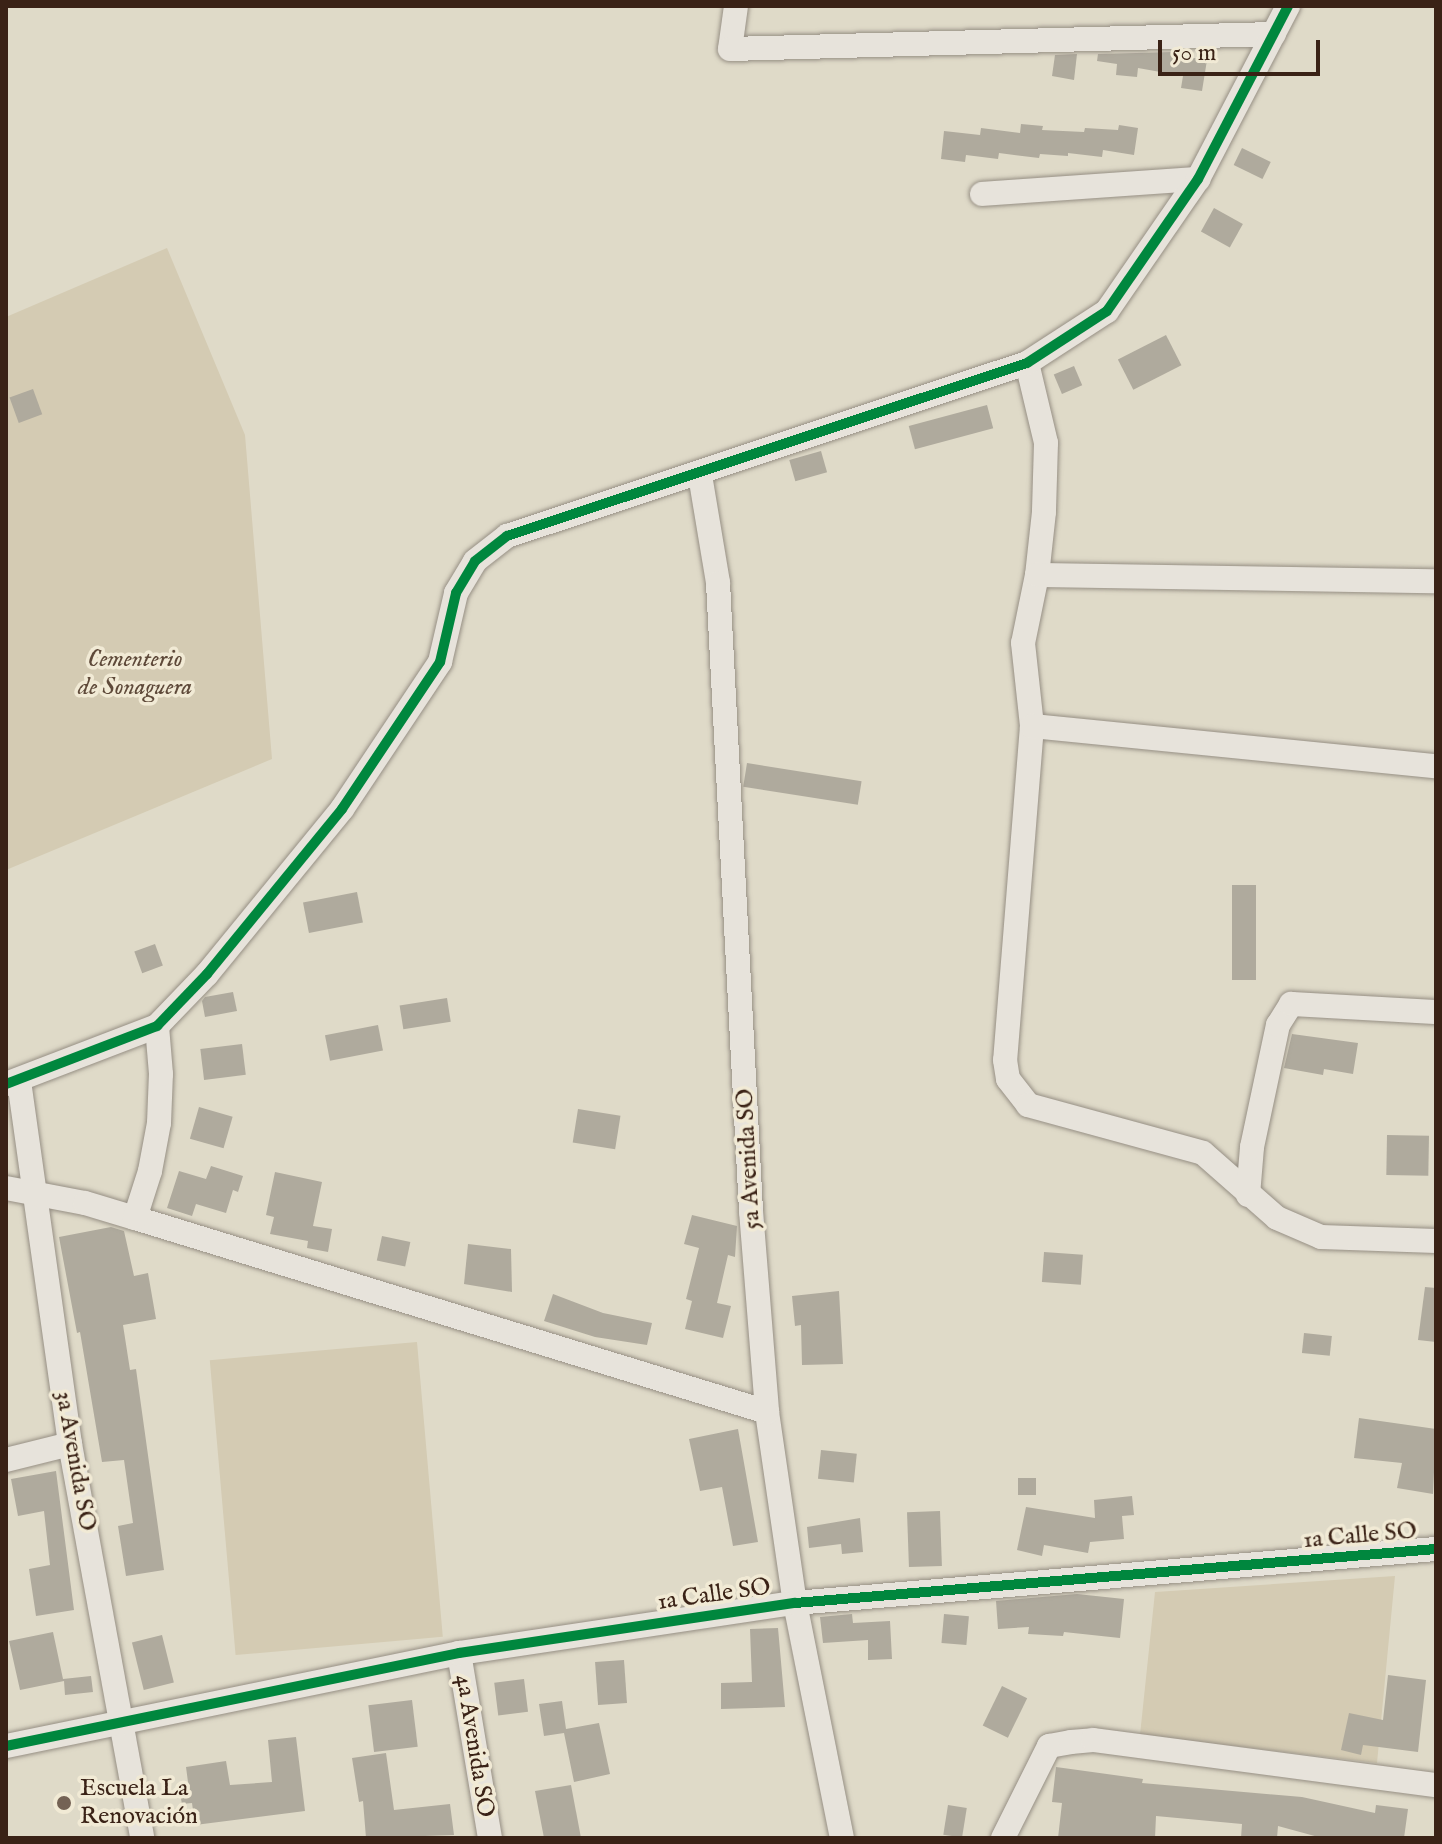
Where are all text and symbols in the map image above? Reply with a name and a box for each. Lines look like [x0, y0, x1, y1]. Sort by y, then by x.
scale bar [1162, 24, 1324, 74]
text: 50 m [1172, 38, 1216, 69]
park label: Cementerio de Sonaguera [78, 646, 192, 702]
street label: 5a Avenida SO [731, 1088, 767, 1230]
street label: 3a Avenida SO [49, 1389, 101, 1533]
street label: 1a Calle SO [1302, 1517, 1418, 1555]
street label: 1a Calle SO [656, 1573, 772, 1617]
street label: 4a Avenida SO [448, 1672, 500, 1820]
place label: Escuela La Renovación [80, 1775, 198, 1831]
marker: Escuela La Renovación [55, 1794, 73, 1812]

